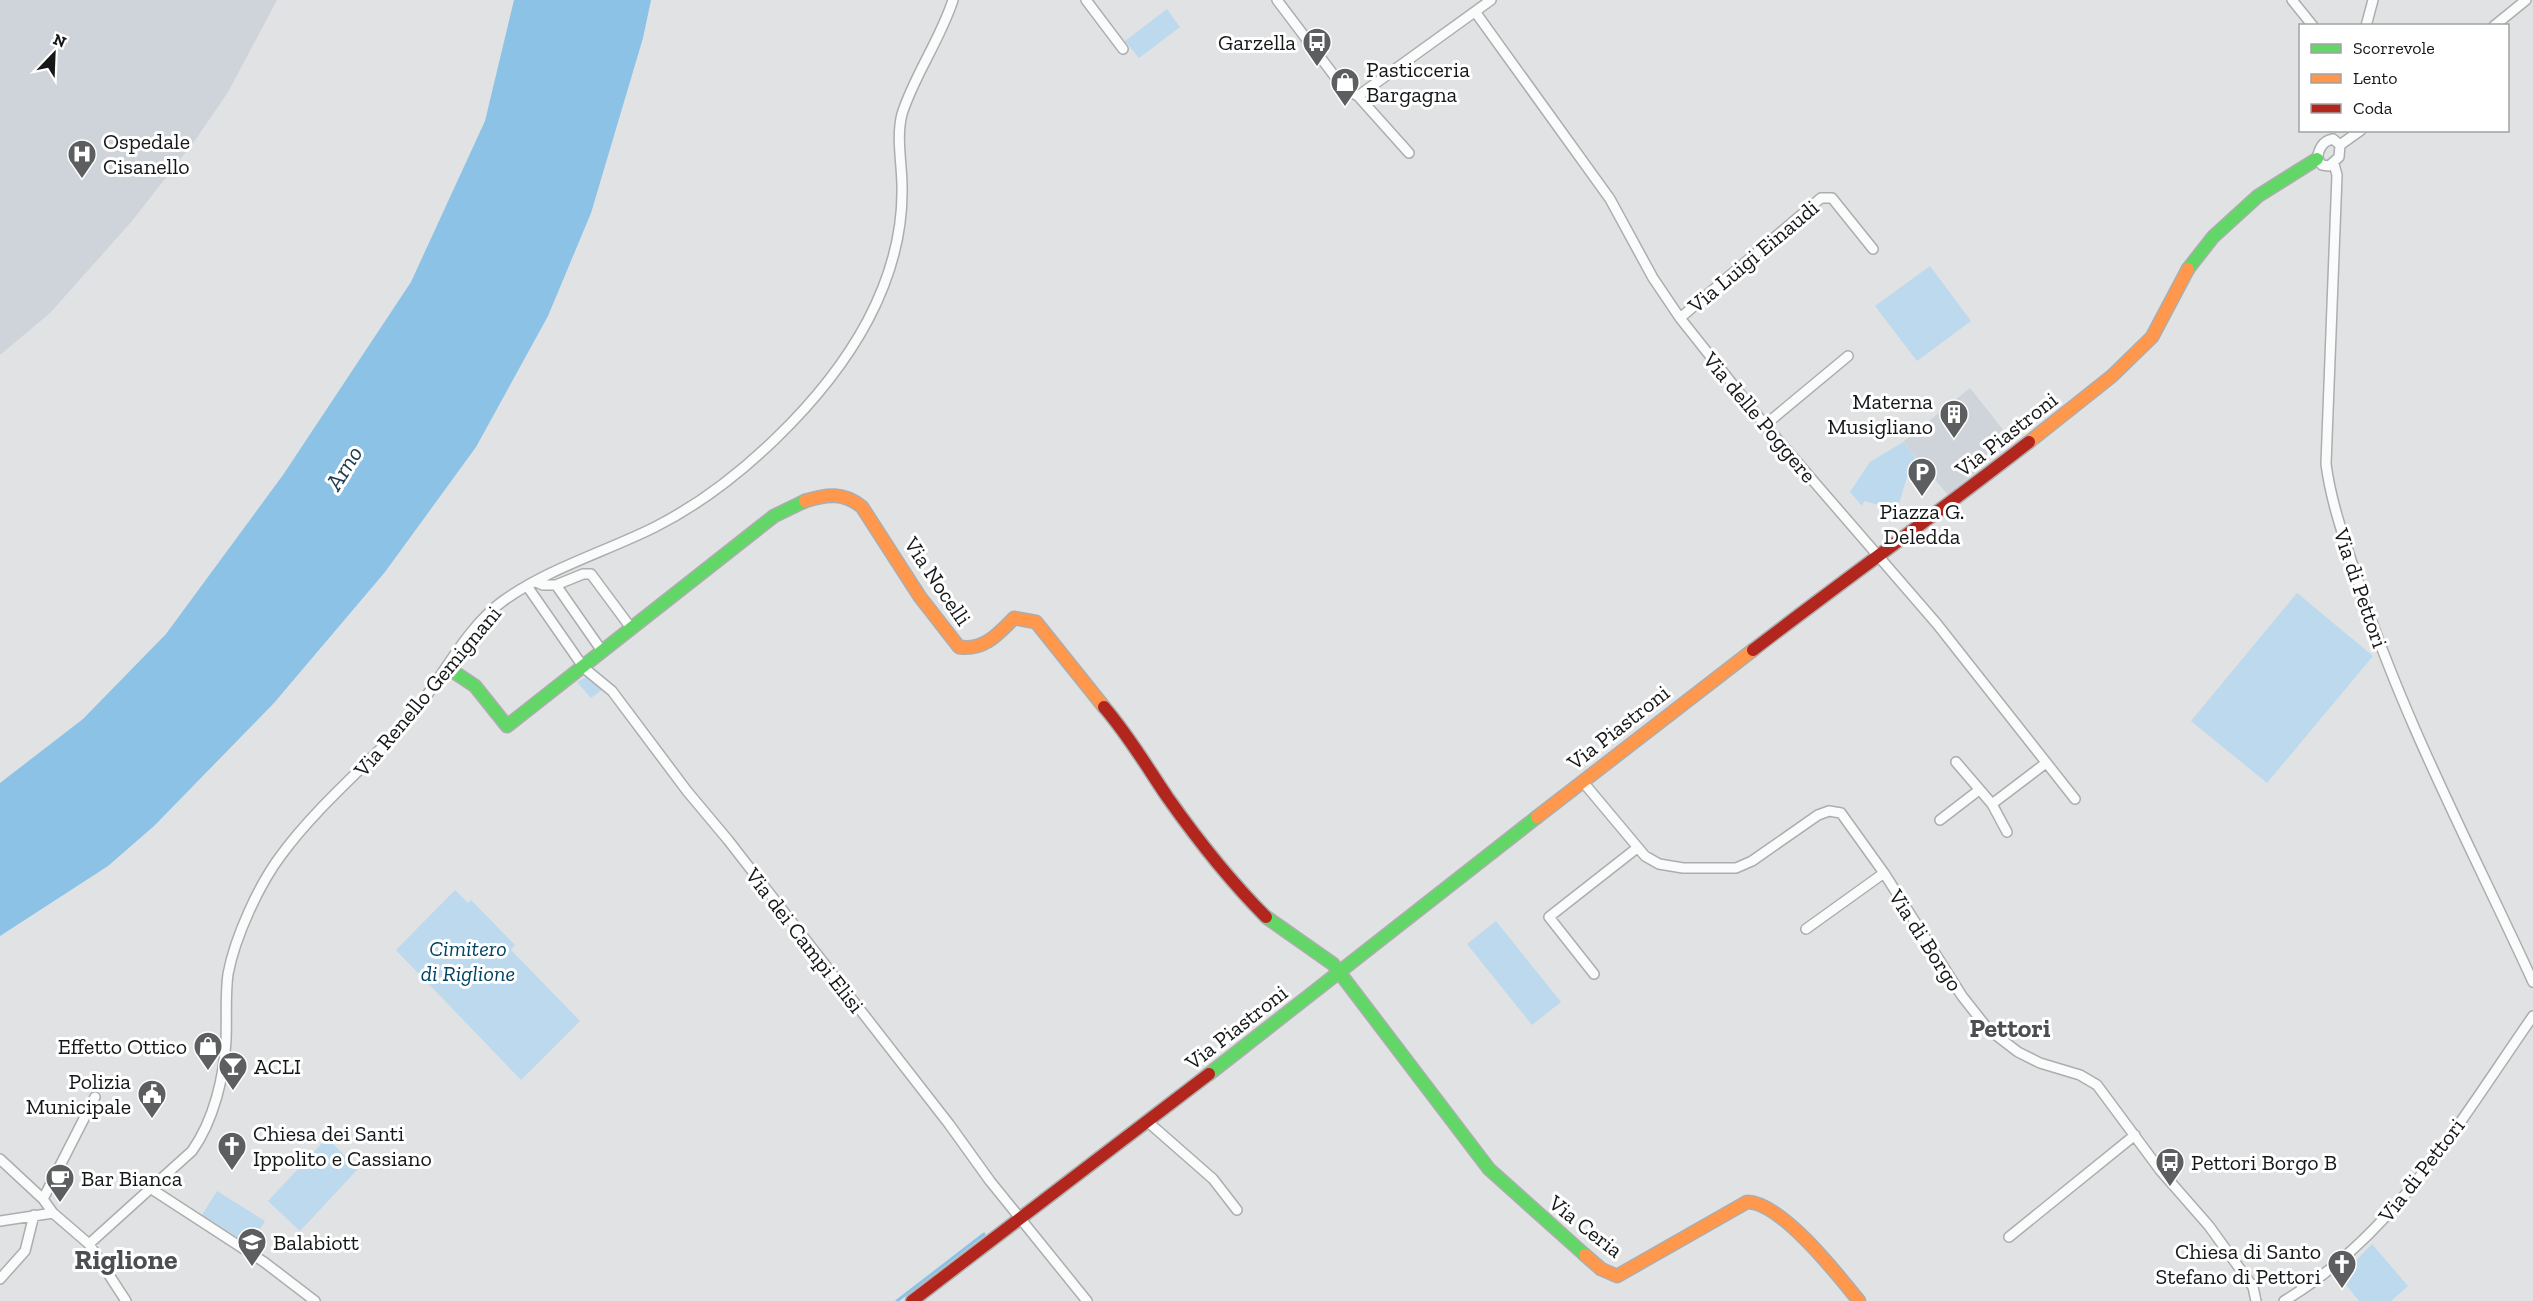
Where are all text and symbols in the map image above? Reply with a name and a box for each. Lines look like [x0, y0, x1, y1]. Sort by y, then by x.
north arrow [24, 24, 84, 84]
legend [2299, 24, 2509, 132]
bus stop icon: Garzella [1301, 26, 1333, 68]
place label: Garzella [1218, 29, 1296, 56]
text: N [50, 30, 69, 52]
text: Scorrevole [2353, 37, 2435, 59]
place label: Pasticceria Bargagna [1366, 56, 1470, 108]
shop icon: Pasticceria Bargagna [1329, 66, 1361, 108]
text: Lento [2353, 67, 2398, 89]
text: Coda [2353, 97, 2393, 119]
place label: Ospedale Cisanello [103, 128, 190, 180]
hospital icon: Ospedale Cisanello [66, 138, 98, 180]
street label: Via Luigi Einaudi [1682, 194, 1824, 319]
street label: Via delle Poggere [1696, 346, 1822, 488]
street label: Via Piastroni [1949, 386, 2063, 483]
place label: Materna Musigliano [1827, 388, 1933, 440]
building icon: Materna Musigliano [1938, 398, 1970, 440]
water label: Arno [318, 440, 368, 496]
parking icon: Piazza G. Deledda [1906, 456, 1938, 498]
place label: Piazza G. Deledda [1879, 498, 1965, 550]
street label: Via di Pettori [2327, 524, 2394, 651]
street label: Via Nocelli [898, 531, 977, 631]
street label: Via Renello Gemignani [347, 600, 507, 783]
street label: Via Piastroni [1561, 679, 1675, 776]
street label: Via dei Campi Elisi [739, 861, 870, 1018]
street label: Via di Borgo [1882, 883, 1968, 996]
park label: Cimitero di Riglione [421, 935, 515, 987]
street label: Via Piastroni [1179, 979, 1293, 1076]
district label: Pettori [1969, 1012, 2051, 1044]
shop icon: Effetto Ottico [192, 1030, 224, 1072]
place label: Effetto Ottico [58, 1033, 187, 1060]
bar icon: ACLI [217, 1050, 249, 1092]
place label: ACLI [254, 1053, 301, 1080]
place label: Polizia Municipale [26, 1068, 131, 1120]
public building icon: Polizia Municipale [136, 1078, 168, 1120]
street label: Via di Pettori [2372, 1113, 2470, 1228]
place label: Chiesa dei Santi Ippolito e Cassiano [253, 1120, 432, 1172]
church icon: Chiesa dei Santi Ippolito e Cassiano [216, 1130, 248, 1172]
bus stop icon: Pettori Borgo B [2154, 1146, 2186, 1188]
place label: Pettori Borgo B [2191, 1149, 2337, 1176]
cafe icon: Bar Bianca [44, 1162, 76, 1204]
place label: Bar Bianca [81, 1165, 183, 1192]
street label: Via Ceria [1543, 1189, 1628, 1264]
school or university icon: Balabiott [236, 1226, 268, 1268]
place label: Balabiott [273, 1229, 360, 1256]
place label: Chiesa di Santo Stefano di Pettori [2156, 1238, 2321, 1290]
district label: Riglione [74, 1243, 178, 1276]
church icon: Chiesa di Santo Stefano di Pettori [2326, 1248, 2358, 1290]

